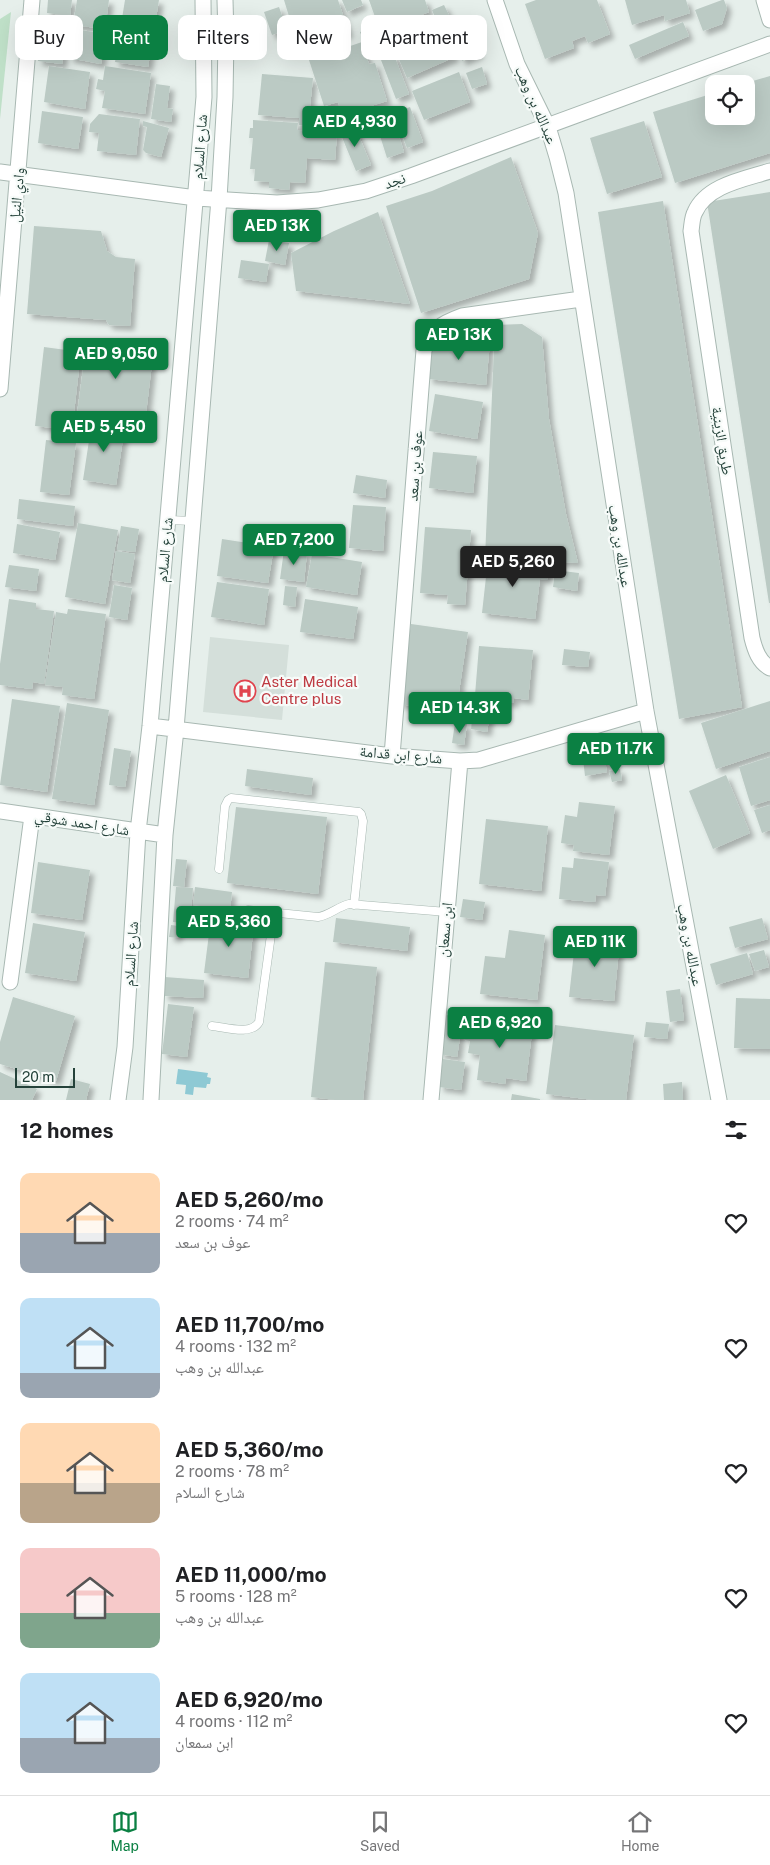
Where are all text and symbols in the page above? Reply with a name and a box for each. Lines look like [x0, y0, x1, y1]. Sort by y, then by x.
chip: Buy [15, 15, 83, 60]
chip: Rent [93, 15, 168, 60]
chip: Filters [178, 15, 267, 60]
chip: New [277, 15, 351, 60]
chip: Apartment [361, 15, 487, 60]
street label: عبدالله بن وهب [510, 63, 561, 148]
map controls [705, 75, 755, 125]
button: locate [705, 75, 755, 125]
pin: AED 4,930 [298, 106, 412, 148]
text: AED 4,930 [313, 112, 397, 131]
street label: شارع السلام [189, 114, 212, 180]
street label: وادي النيل [6, 167, 31, 223]
street label: نجد [382, 169, 408, 192]
pin: AED 13K [231, 210, 323, 252]
text: AED 13K [244, 216, 310, 235]
pin: AED 13K [413, 318, 505, 361]
text: AED 13K [426, 325, 492, 344]
pin: AED 9,050 [59, 338, 173, 380]
text: AED 9,050 [74, 344, 158, 363]
street label: طريق الزينية [707, 406, 736, 477]
pin: AED 5,450 [47, 410, 161, 453]
text: AED 5,450 [62, 417, 146, 436]
street label: عوف بن سعد [404, 430, 427, 502]
street label: عبدالله بن وهب [604, 503, 635, 589]
street label: شارع السلام [153, 517, 178, 583]
pin: AED 7,200 [237, 524, 351, 566]
text: AED 7,200 [254, 530, 334, 549]
pin: AED 5,260 [456, 546, 570, 588]
text: AED 5,260 [471, 552, 555, 571]
place label: Aster Medical Centre plus [261, 673, 358, 707]
hospital icon: Aster Medical Centre plus [233, 679, 257, 703]
pin: AED 14.3K [403, 692, 517, 734]
text: AED 14.3K [420, 698, 500, 717]
pin: AED 11.7K [559, 732, 673, 775]
text: AED 11.7K [578, 739, 654, 758]
street label: شارع ابن قدامة [359, 742, 443, 769]
street label: شارع احمد شوقي [33, 807, 131, 842]
street label: ابن سمعان [434, 902, 457, 958]
street label: عبدالله بن وهب [672, 902, 707, 988]
pin: AED 5,360 [172, 906, 286, 948]
text: AED 5,360 [187, 912, 271, 931]
street label: شارع السلام [120, 921, 143, 987]
pin: AED 11K [549, 926, 641, 968]
text: AED 11K [564, 932, 626, 951]
pin: AED 6,920 [443, 1006, 557, 1049]
text: AED 6,920 [459, 1013, 541, 1032]
scale bar [15, 1065, 75, 1088]
text: 20 m [22, 1069, 54, 1085]
icon: filters [722, 1116, 750, 1144]
text: 12 homes [20, 1118, 114, 1143]
text: AED 5,260/mo [175, 1187, 323, 1212]
icon: home [60, 1193, 120, 1253]
icon: heart [722, 1209, 750, 1237]
text: 2 rooms · 74 m² [175, 1212, 289, 1231]
text: عوف بن سعد [175, 1233, 250, 1252]
text: AED 11,700/mo [175, 1312, 324, 1337]
icon: home [60, 1318, 120, 1378]
icon: heart [722, 1334, 750, 1362]
text: 4 rooms · 132 m² [175, 1337, 296, 1356]
text: عبدالله بن وهب [175, 1358, 264, 1377]
text: AED 5,360/mo [175, 1437, 324, 1462]
icon: home [60, 1443, 120, 1503]
icon: heart [722, 1459, 750, 1487]
text: 2 rooms · 78 m² [175, 1462, 289, 1481]
text: شارع السلام [175, 1483, 245, 1502]
text: AED 11,000/mo [175, 1562, 327, 1587]
icon: home [60, 1568, 120, 1628]
icon: heart [722, 1584, 750, 1612]
text: 5 rooms · 128 m² [175, 1587, 297, 1606]
text: عبدالله بن وهب [175, 1608, 264, 1627]
text: AED 6,920/mo [175, 1687, 323, 1712]
icon: home [60, 1693, 120, 1753]
icon: heart [722, 1709, 750, 1737]
text: 4 rooms · 112 m² [175, 1712, 292, 1731]
text: ابن سمعان [175, 1733, 234, 1752]
tab: Map [110, 1808, 139, 1854]
tab: Saved [360, 1808, 400, 1854]
tab: Home [621, 1808, 660, 1854]

